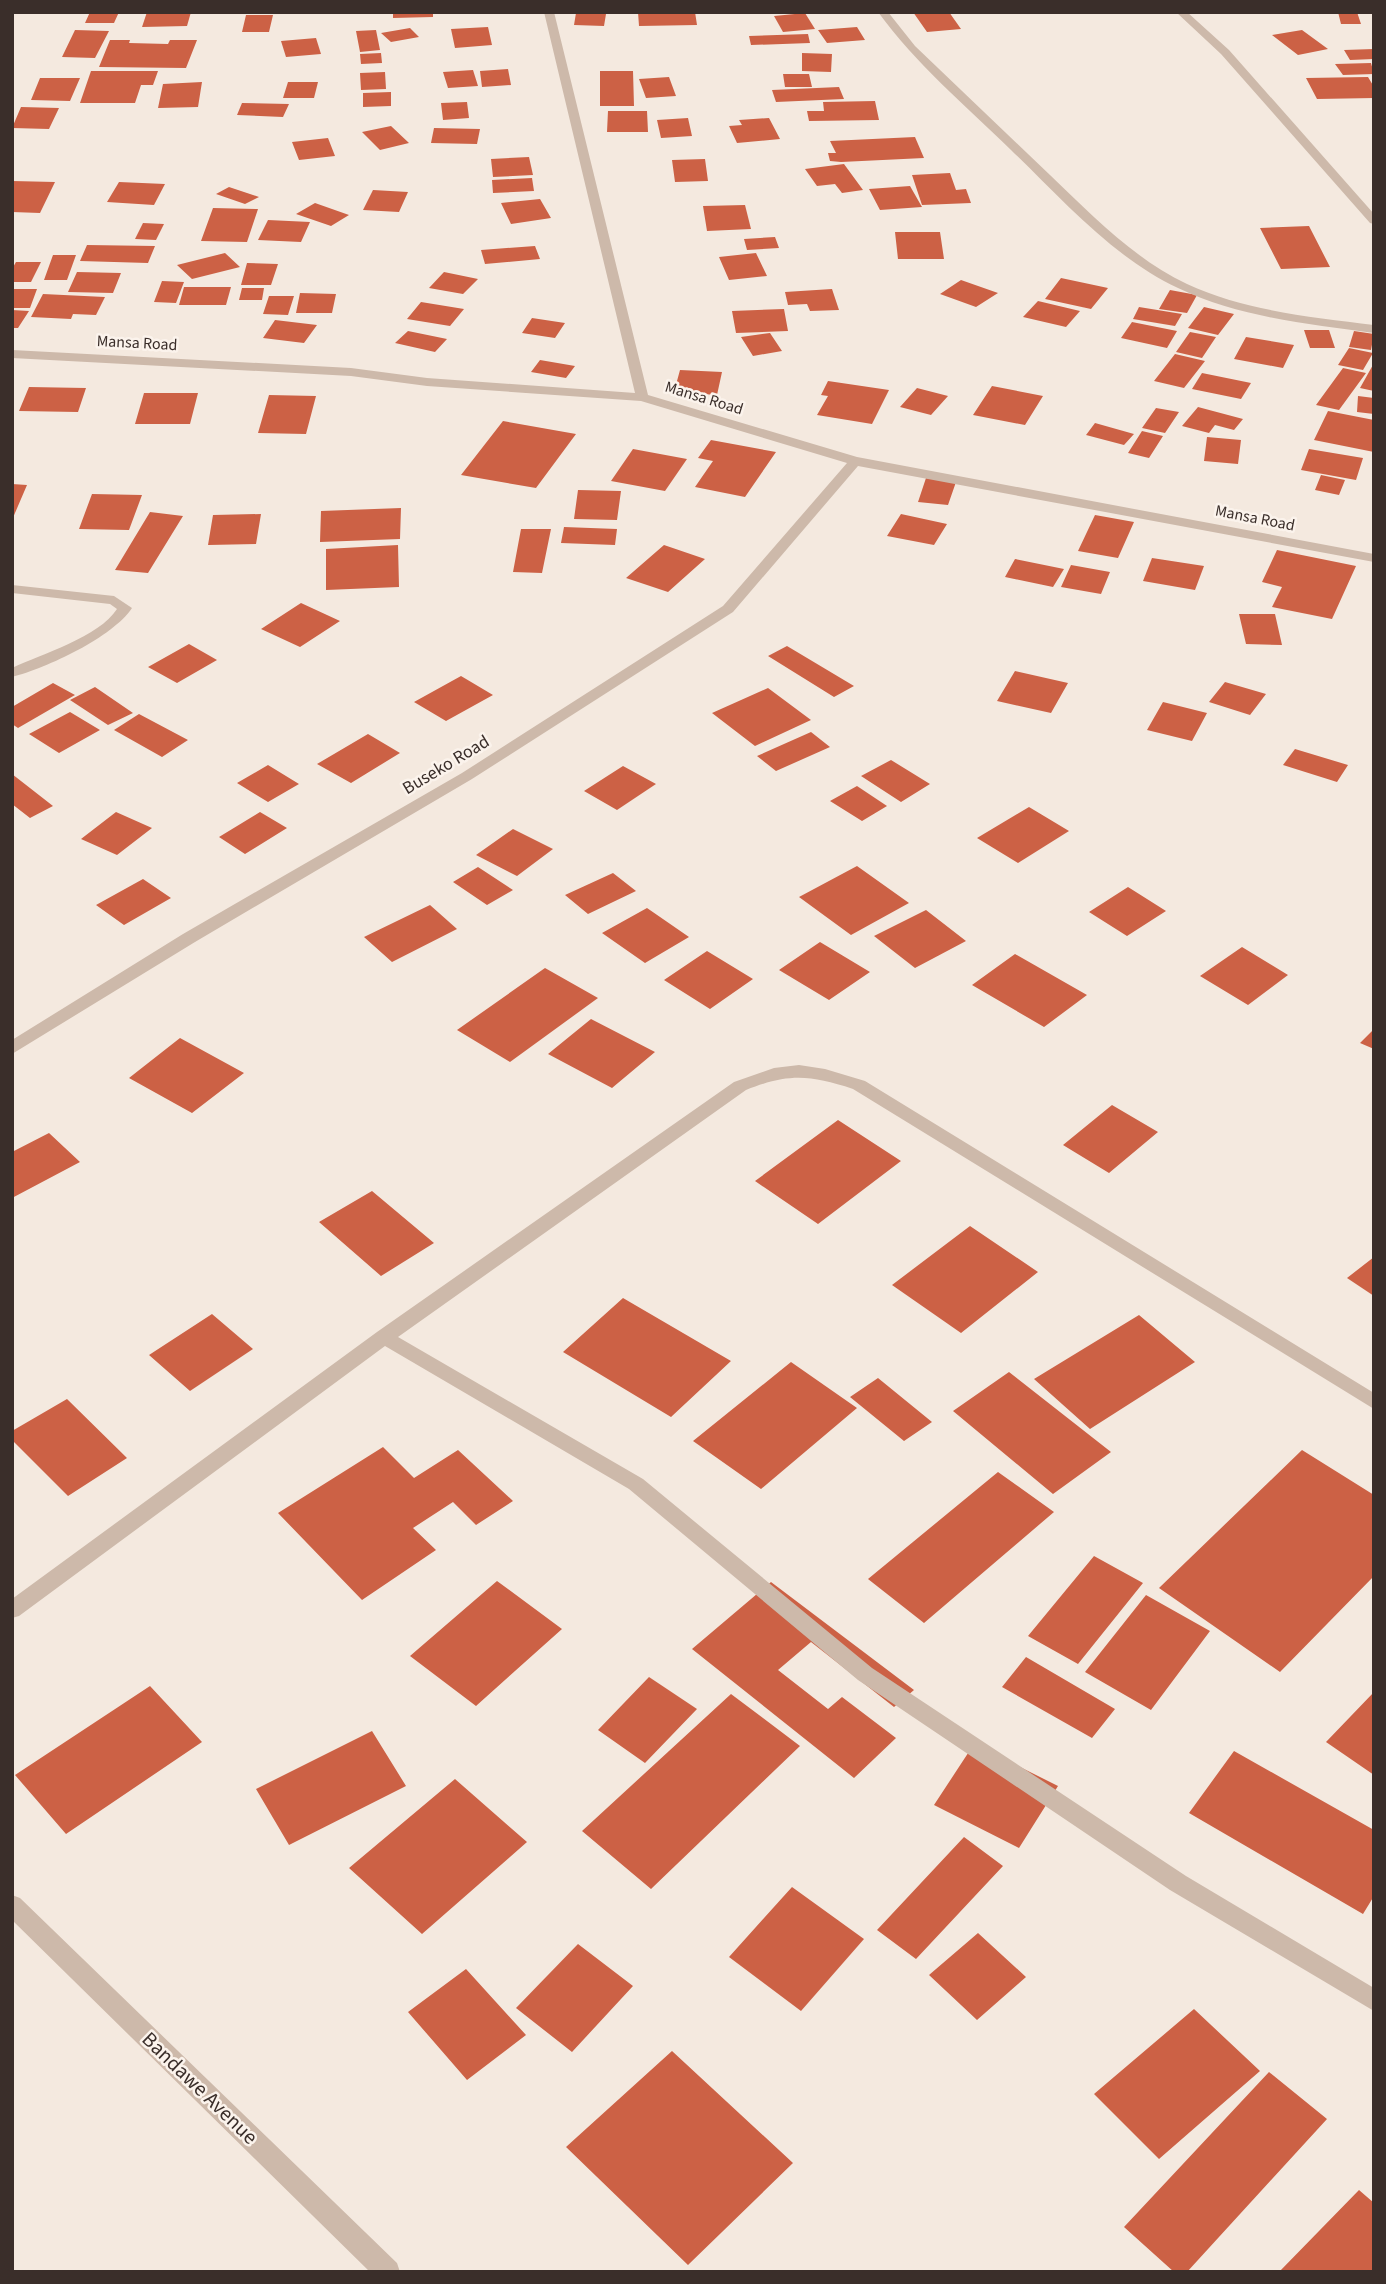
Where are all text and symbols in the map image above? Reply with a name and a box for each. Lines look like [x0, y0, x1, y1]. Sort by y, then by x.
street label: Mansa Road [96, 330, 178, 356]
street label: Mansa Road [662, 376, 746, 420]
street label: Mansa Road [1213, 499, 1297, 537]
street label: Buseko Road [398, 729, 494, 801]
street label: Bandawe Avenue [135, 2025, 265, 2151]

